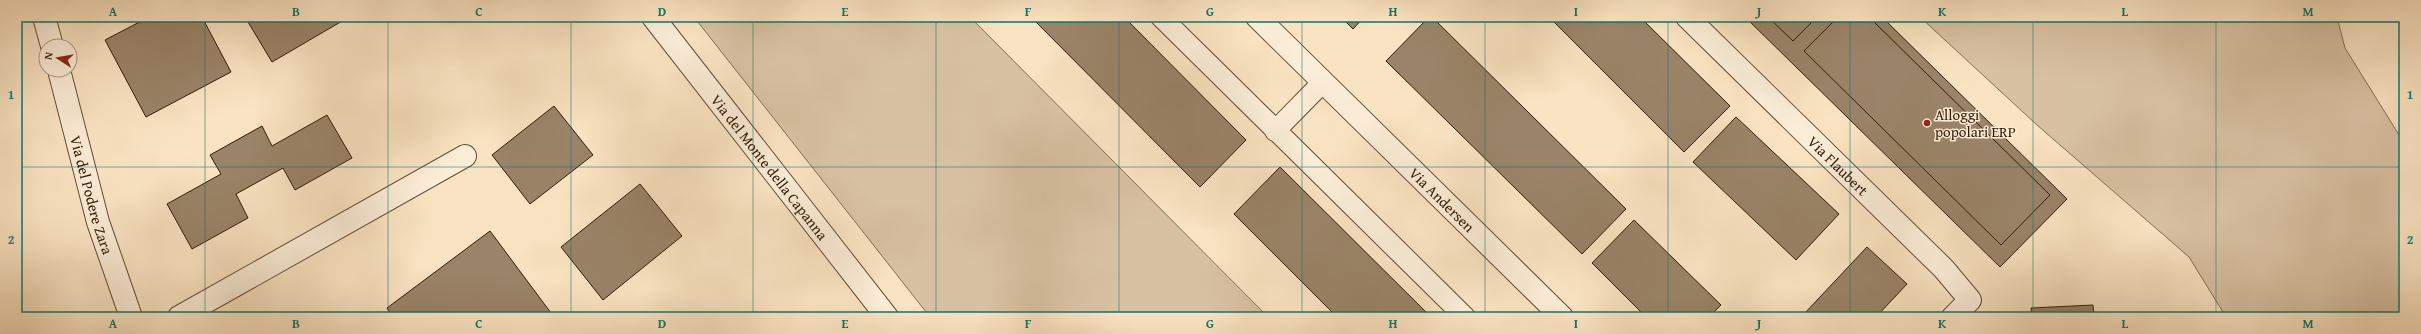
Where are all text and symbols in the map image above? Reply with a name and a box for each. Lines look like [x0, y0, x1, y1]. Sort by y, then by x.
text: A [109, 2, 118, 21]
text: B [292, 2, 300, 21]
text: C [475, 2, 483, 21]
text: D [658, 2, 666, 21]
text: E [842, 2, 849, 21]
text: F [1025, 2, 1032, 21]
text: G [1206, 2, 1214, 21]
text: H [1388, 2, 1398, 21]
text: I [1574, 2, 1578, 21]
text: J [1755, 2, 1762, 21]
text: K [1938, 2, 1947, 21]
text: L [2122, 2, 2129, 21]
text: M [2302, 2, 2314, 21]
north arrow [38, 38, 78, 78]
text: N [40, 50, 57, 61]
text: 1 [8, 85, 14, 104]
text: 1 [2407, 85, 2413, 104]
street label: Via del Monte della Capanna [706, 90, 833, 244]
place label: Alloggi popolari ERP [1935, 104, 2016, 142]
marker: Alloggi popolari ERP [1922, 118, 1932, 128]
street label: Via Flaubert [1803, 131, 1874, 201]
street label: Via del Podere Zara [66, 133, 119, 257]
street label: Via Andersen [1405, 162, 1480, 237]
text: 2 [8, 230, 15, 249]
text: 2 [2407, 230, 2414, 249]
text: A [109, 314, 118, 333]
text: B [292, 314, 300, 333]
text: C [475, 314, 483, 333]
text: D [658, 314, 666, 333]
text: E [842, 314, 849, 333]
text: F [1025, 314, 1032, 333]
text: G [1206, 314, 1214, 333]
text: H [1388, 314, 1398, 333]
text: I [1574, 314, 1578, 333]
text: J [1755, 314, 1762, 333]
text: K [1938, 314, 1947, 333]
text: L [2122, 314, 2129, 333]
text: M [2302, 314, 2314, 333]

